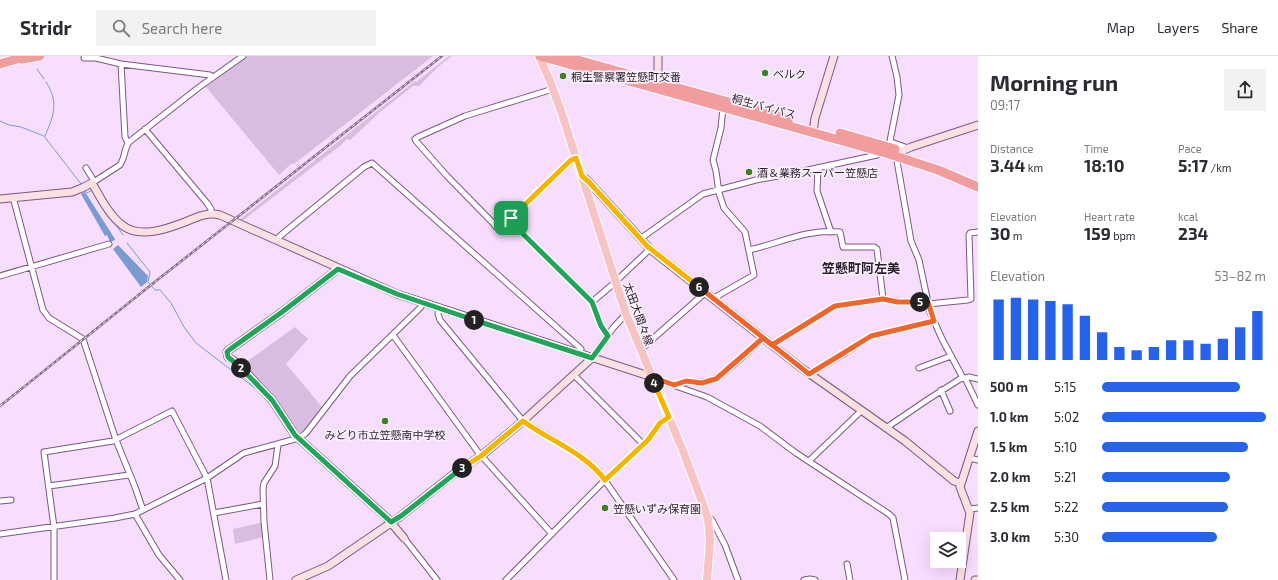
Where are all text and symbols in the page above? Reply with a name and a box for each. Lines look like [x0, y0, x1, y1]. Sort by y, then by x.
search box [96, 10, 376, 46]
text: Stridr [20, 16, 72, 39]
icon: search [110, 17, 132, 39]
text: Search here [142, 19, 222, 37]
text: Map [1107, 19, 1135, 36]
text: Layers [1157, 19, 1199, 36]
text: Share [1221, 19, 1258, 36]
place label: ベルク [773, 67, 806, 80]
marker: ベルク [760, 68, 770, 78]
text: Morning run [990, 69, 1118, 95]
button: share [1224, 69, 1266, 111]
place label: 桐生警察署笠懸町交番 [571, 70, 681, 83]
marker: 桐生警察署笠懸町交番 [558, 71, 568, 81]
street label: 桐生バイパス [731, 91, 797, 121]
text: 09:17 [990, 97, 1020, 113]
text: Distance [990, 142, 1033, 155]
text: Time [1084, 142, 1109, 155]
text: Pace [1178, 142, 1202, 155]
text: 3.44 [990, 155, 1025, 175]
text: 18:10 [1084, 155, 1124, 175]
text: 5:17 [1178, 155, 1208, 175]
text: km [1025, 161, 1043, 174]
text: /km [1208, 161, 1231, 174]
place label: 酒＆業務スーパー笠懸店 [757, 166, 878, 179]
marker: 酒＆業務スーパー笠懸店 [744, 167, 754, 177]
pin [494, 201, 528, 235]
icon: arrive [500, 207, 522, 229]
text: Elevation [990, 210, 1037, 223]
text: Heart rate [1084, 210, 1135, 223]
text: kcal [1178, 210, 1198, 223]
text: 30 [990, 223, 1010, 243]
text: 159 [1084, 223, 1111, 243]
text: 234 [1178, 223, 1208, 243]
text: m [1010, 229, 1022, 242]
text: bpm [1111, 229, 1136, 242]
district label: 笠懸町阿左美 [822, 260, 900, 276]
text: Elevation [990, 268, 1045, 284]
text: 53–82 m [1215, 268, 1266, 284]
pin: 6 [689, 277, 709, 297]
text: 6 [696, 280, 702, 293]
street label: 太田大間々線 [622, 281, 656, 347]
pin: 5 [910, 292, 930, 312]
text: 5 [917, 295, 923, 308]
pin: 1 [464, 310, 484, 330]
text: 1 [472, 313, 476, 326]
pin: 2 [231, 358, 251, 378]
text: 2 [238, 361, 244, 374]
pin: 4 [644, 373, 664, 393]
text: 4 [650, 376, 658, 389]
text: 500 m [990, 379, 1028, 395]
text: 5:15 [1054, 379, 1076, 395]
text: 1.0 km [990, 409, 1029, 425]
text: 5:02 [1054, 409, 1079, 425]
marker: みどり市立笠懸南中学校 [380, 416, 390, 426]
place label: みどり市立笠懸南中学校 [325, 428, 446, 441]
text: 1.5 km [990, 439, 1028, 455]
text: 5:10 [1054, 439, 1077, 455]
pin: 3 [452, 458, 472, 478]
text: 3 [459, 461, 465, 474]
text: 2.0 km [990, 469, 1030, 485]
text: 5:21 [1054, 469, 1077, 485]
text: 2.5 km [990, 499, 1029, 515]
text: 5:22 [1054, 499, 1079, 515]
place label: 笠懸いずみ保育園 [613, 502, 701, 515]
marker: 笠懸いずみ保育園 [600, 503, 610, 513]
text: 3.0 km [990, 529, 1030, 545]
text: 5:30 [1054, 529, 1079, 545]
map controls [930, 532, 966, 568]
button: layers [930, 532, 966, 568]

